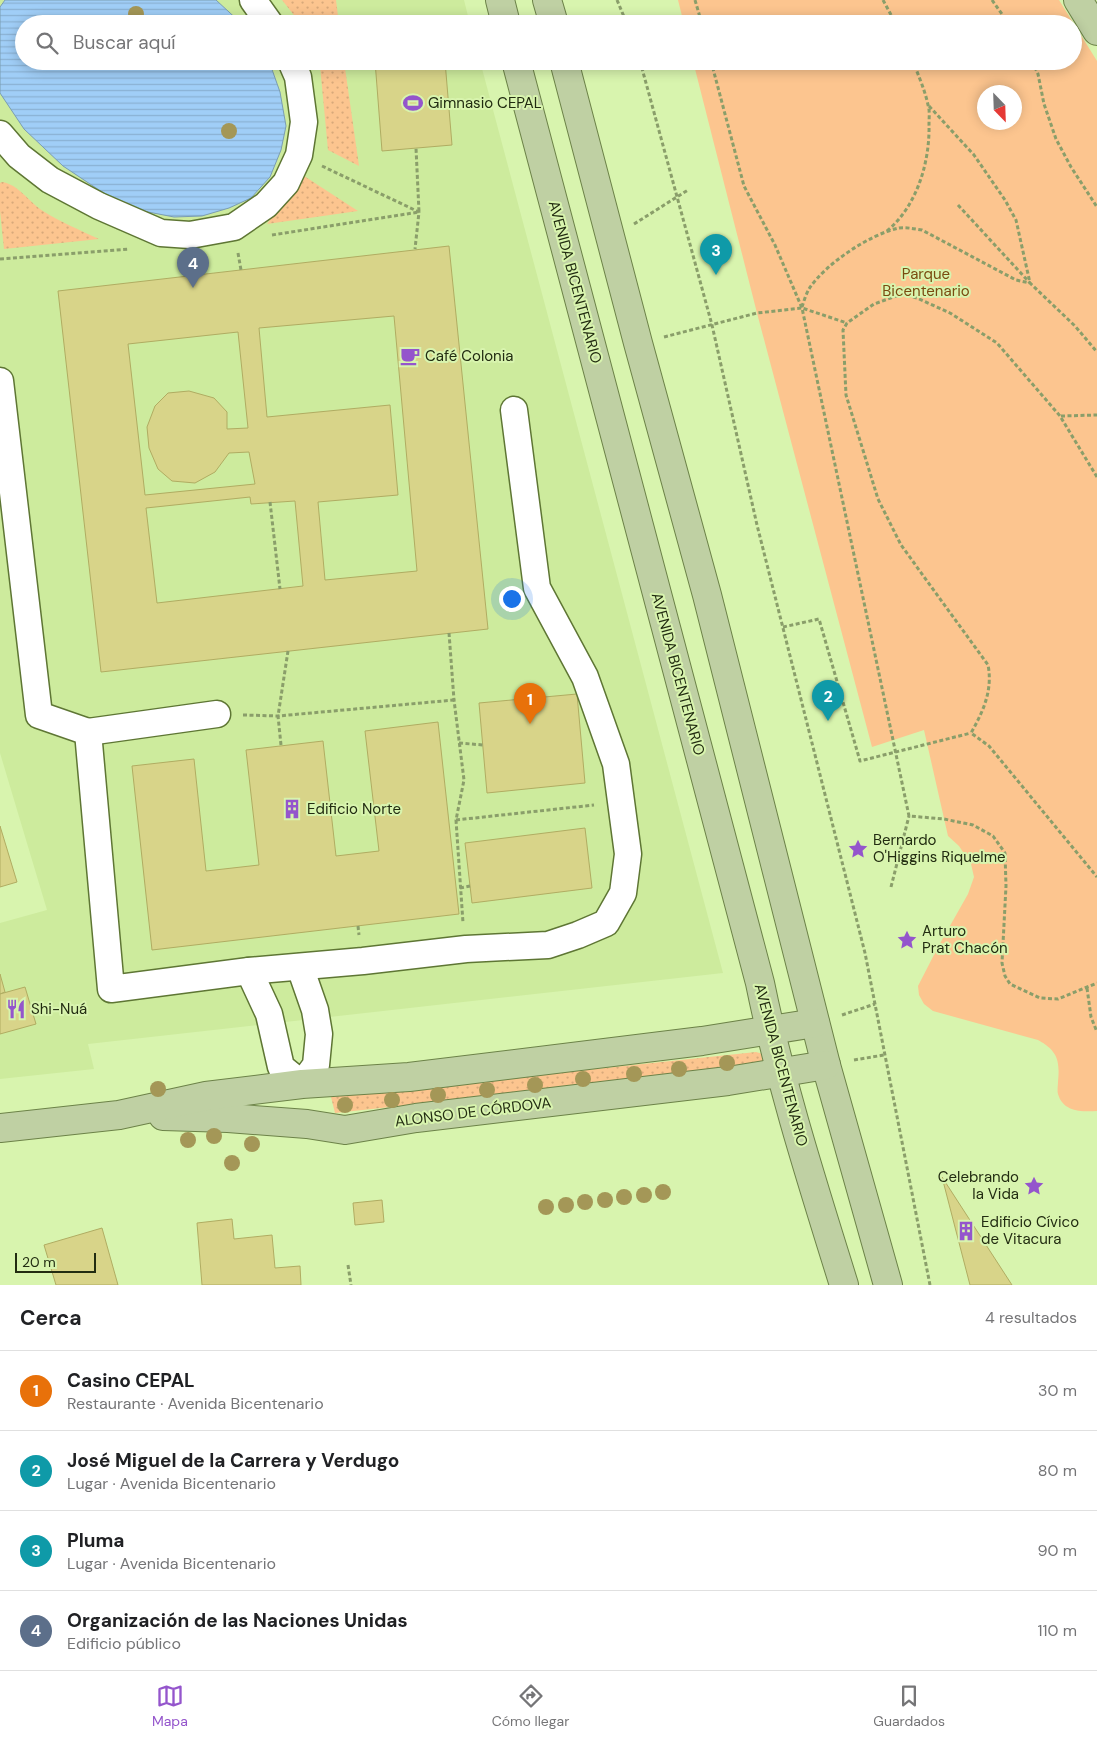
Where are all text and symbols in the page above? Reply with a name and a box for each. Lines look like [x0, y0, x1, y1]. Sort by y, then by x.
search box [15, 15, 1082, 70]
icon: search [33, 29, 61, 57]
text: Buscar aquí [73, 30, 176, 55]
north arrow [977, 85, 1022, 130]
sports icon: Gimnasio CEPAL [402, 92, 424, 114]
place label: Gimnasio CEPAL [428, 93, 542, 113]
street label: AVENIDA BICENTENARIO [544, 198, 606, 366]
pin: 3 [700, 234, 732, 275]
pin: 4 [177, 247, 209, 288]
park label: Parque Bicentenario [882, 264, 970, 301]
cafe icon: Café Colonia [399, 345, 421, 367]
place label: Café Colonia [425, 346, 514, 366]
your location [499, 586, 525, 612]
street label: AVENIDA BICENTENARIO [647, 590, 709, 758]
pin: 2 [812, 680, 844, 721]
pin: 1 [514, 683, 546, 724]
building icon: Edificio Norte [281, 798, 303, 820]
place label: Edificio Norte [307, 799, 401, 819]
place label: Bernardo O'Higgins Riquelme [873, 830, 1006, 867]
place icon: Bernardo O'Higgins Riquelme [847, 838, 869, 860]
place label: Arturo Prat Chacón [922, 921, 1008, 958]
place icon: Arturo Prat Chacón [896, 929, 918, 951]
street label: AVENIDA BICENTENARIO [750, 981, 812, 1149]
restaurant icon: Shi-Nuá [5, 998, 27, 1020]
place label: Shi-Nuá [31, 999, 87, 1019]
street label: ALONSO DE CÓRDOVA [394, 1092, 552, 1132]
place label: Celebrando la Vida [938, 1167, 1019, 1204]
place icon: Celebrando la Vida [1023, 1175, 1045, 1197]
place label: Edificio Cívico de Vitacura [981, 1212, 1079, 1249]
building icon: Edificio Cívico de Vitacura [955, 1220, 977, 1242]
scale bar [15, 1250, 96, 1273]
text: 20 m [22, 1253, 56, 1271]
text: Cerca [20, 1304, 82, 1332]
text: 4 resultados [985, 1307, 1077, 1328]
text: Casino CEPAL [67, 1368, 195, 1393]
text: 1 [33, 1380, 39, 1401]
text: 30 m [1038, 1380, 1077, 1401]
text: Restaurante · Avenida Bicentenario [67, 1393, 324, 1414]
text: José Miguel de la Carrera y Verdugo [67, 1448, 399, 1473]
text: 2 [31, 1460, 41, 1481]
text: 80 m [1038, 1460, 1077, 1481]
text: Lugar · Avenida Bicentenario [67, 1473, 276, 1494]
text: Pluma [67, 1528, 124, 1553]
text: 3 [31, 1540, 41, 1561]
text: 90 m [1037, 1540, 1077, 1561]
text: Lugar · Avenida Bicentenario [67, 1553, 276, 1574]
text: Organización de las Naciones Unidas [67, 1608, 408, 1633]
text: 4 [31, 1620, 41, 1641]
text: 110 m [1038, 1620, 1077, 1641]
text: Edificio público [67, 1633, 181, 1654]
tab: Mapa [152, 1682, 188, 1730]
tab: Cómo llegar [492, 1682, 569, 1730]
tab: Guardados [873, 1682, 945, 1730]

